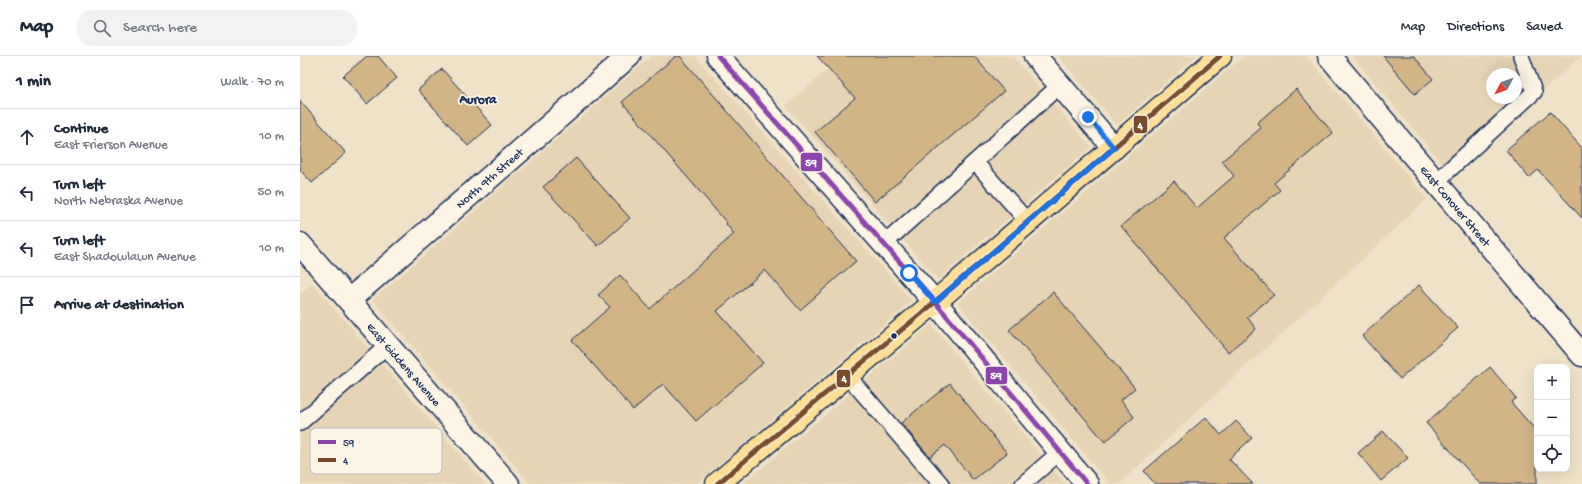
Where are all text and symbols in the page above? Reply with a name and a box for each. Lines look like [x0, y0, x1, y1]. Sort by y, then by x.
search box [77, 10, 357, 46]
text: Map [20, 16, 53, 39]
icon: search [91, 17, 113, 39]
text: Search here [123, 19, 197, 37]
text: Map [1401, 19, 1425, 36]
text: Directions [1447, 19, 1504, 36]
text: Saved [1526, 19, 1562, 36]
north arrow [1486, 68, 1522, 104]
text: 1 min [16, 72, 51, 92]
text: Walk · 70 m [220, 75, 284, 90]
district label: Aurora [459, 93, 497, 108]
route end [1079, 108, 1097, 126]
line badge: 4 [1133, 115, 1148, 134]
text: Continue [54, 120, 108, 138]
text: 4 [1136, 121, 1143, 133]
icon: ahead [16, 126, 38, 148]
text: 10 m [259, 129, 284, 144]
text: East Frierson Avenue [54, 138, 168, 153]
street label: North 9th Street [454, 145, 528, 212]
line badge: 59 [800, 152, 823, 172]
text: 59 [805, 158, 817, 170]
street label: East Conover Street [1416, 164, 1493, 251]
text: Turn left [54, 176, 105, 194]
icon: left [16, 182, 38, 204]
text: 50 m [257, 185, 284, 200]
text: North Nebraska Avenue [54, 194, 183, 209]
text: Turn left [54, 232, 105, 250]
icon: left [16, 238, 38, 260]
text: 10 m [259, 241, 284, 256]
text: East Shadowlawn Avenue [54, 250, 196, 265]
route start [900, 264, 918, 282]
icon: arrive [16, 294, 38, 316]
text: Arrive at destination [54, 296, 184, 314]
street label: East Giddens Avenue [363, 321, 443, 411]
unlabelled marker [889, 331, 899, 341]
map controls [1534, 364, 1570, 472]
button: + [1534, 364, 1570, 400]
line badge: 59 [985, 366, 1008, 385]
line badge: 4 [836, 369, 851, 388]
text: 59 [990, 371, 1002, 383]
text: 4 [840, 374, 847, 386]
button: − [1534, 400, 1570, 436]
legend [310, 428, 442, 474]
button: locate [1534, 436, 1570, 472]
text: 59 [343, 438, 355, 450]
text: 4 [343, 456, 349, 468]

